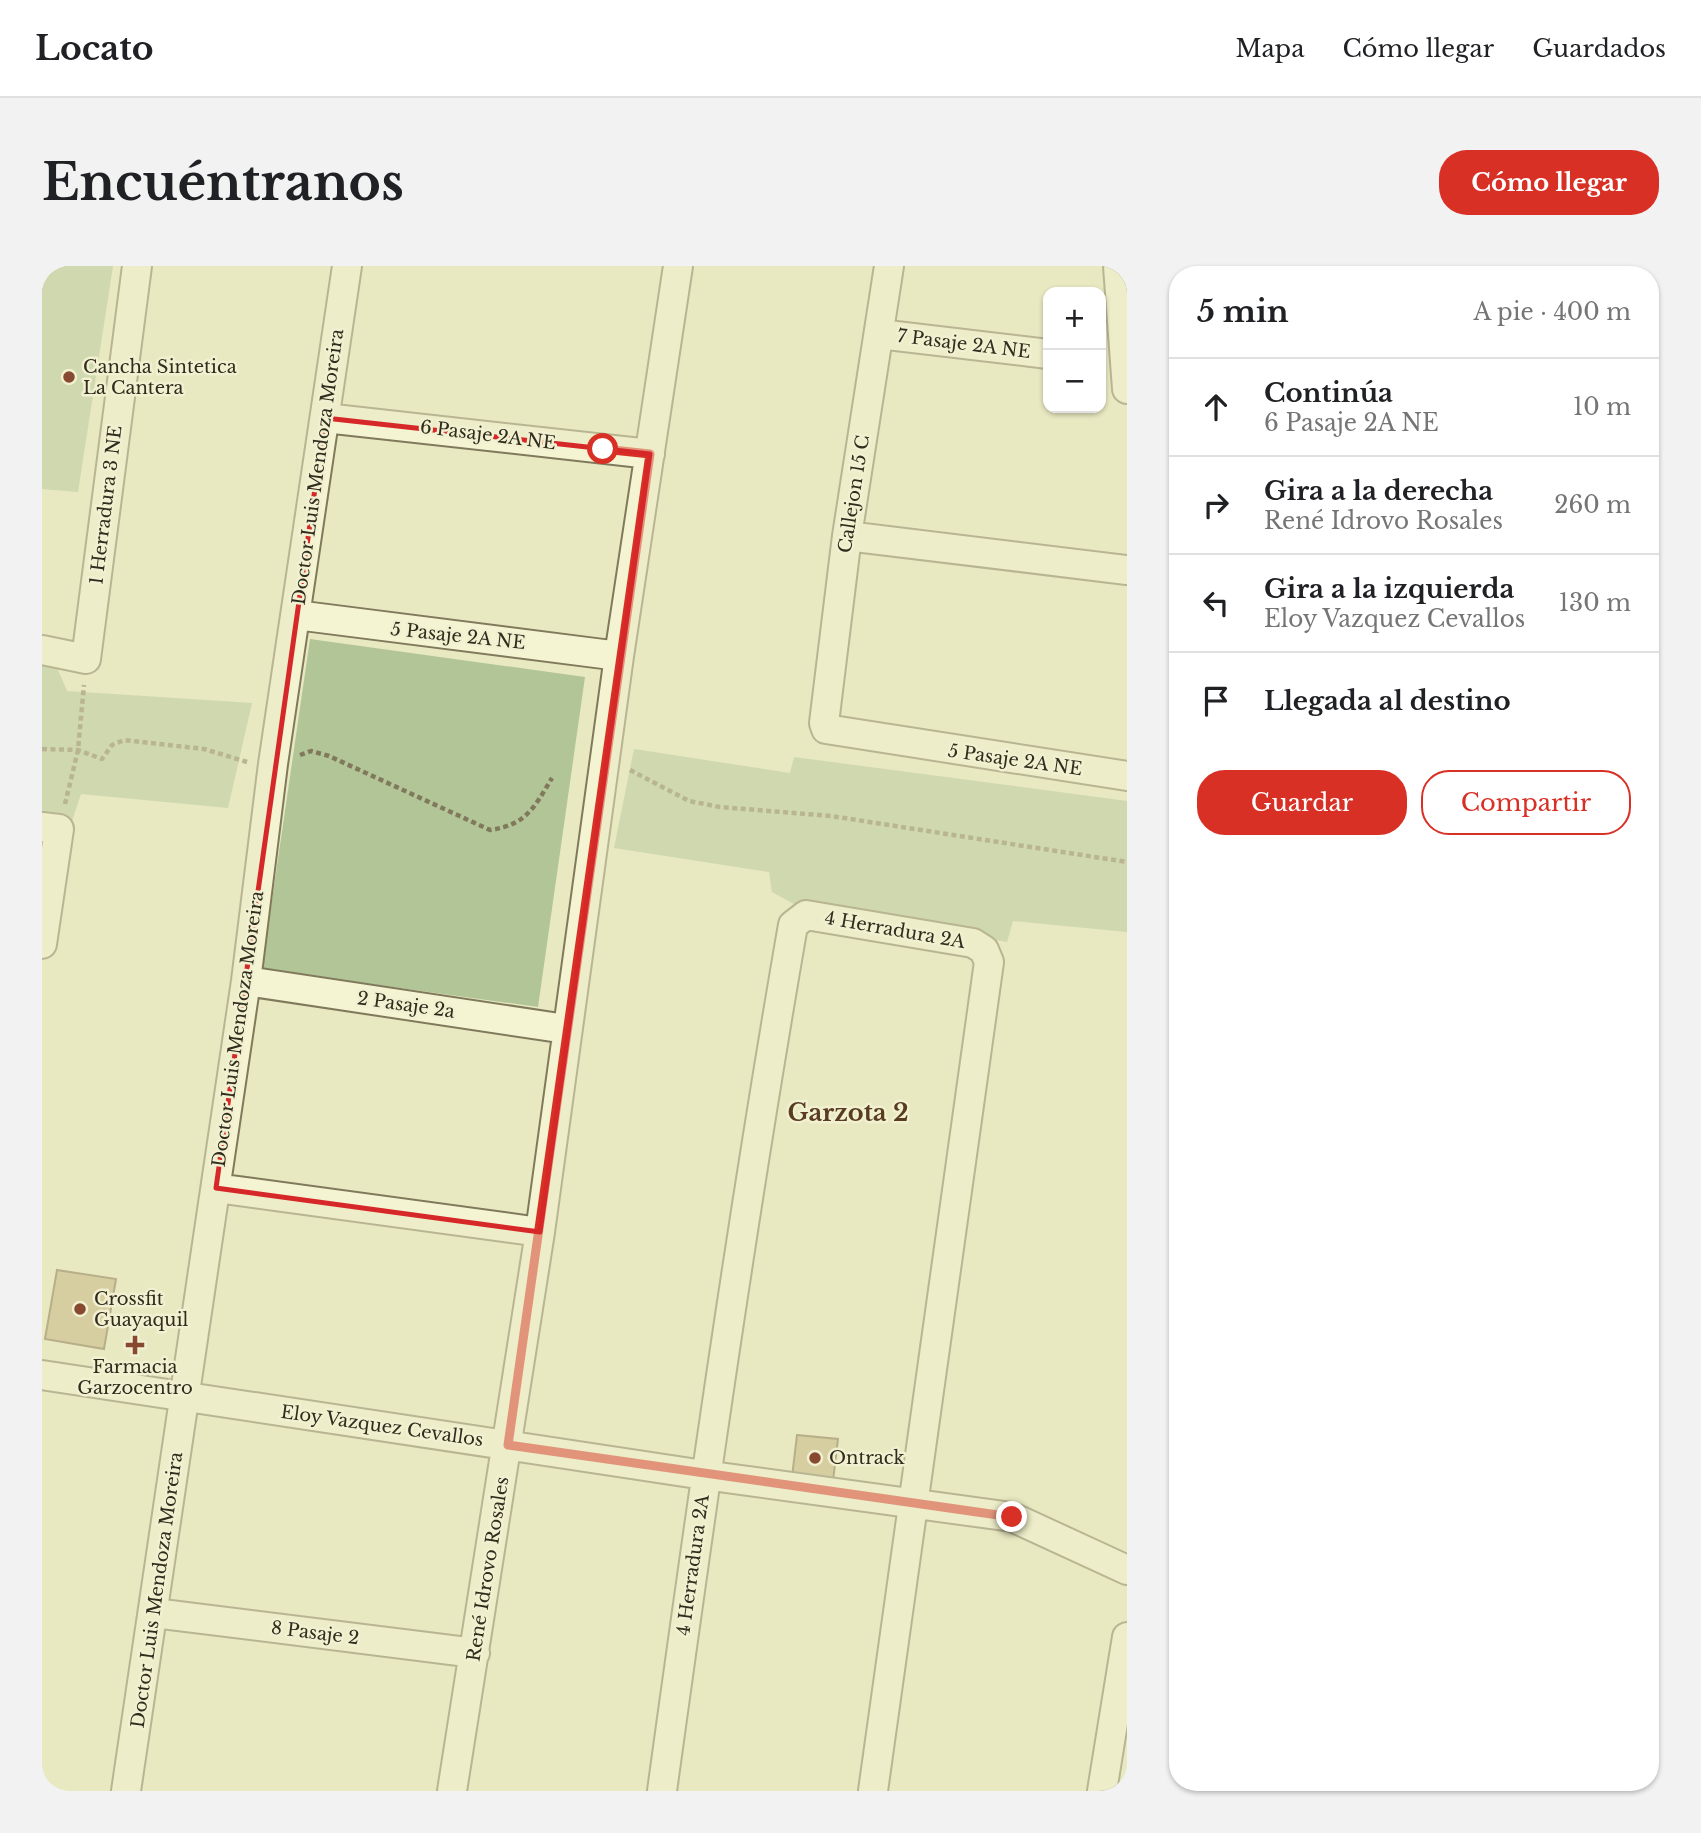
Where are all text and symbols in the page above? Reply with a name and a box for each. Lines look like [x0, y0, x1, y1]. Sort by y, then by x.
text: Locato [35, 28, 154, 69]
text: Mapa [1235, 34, 1304, 63]
text: Cómo llegar [1342, 34, 1494, 63]
text: Guardados [1532, 34, 1666, 63]
button: Cómo llegar [1439, 150, 1659, 215]
text: Encuéntranos [42, 152, 404, 213]
map controls [1043, 287, 1106, 413]
button: + [1043, 287, 1106, 350]
text: 5 min [1197, 293, 1289, 330]
text: A pie · 400 m [1474, 298, 1631, 326]
street label: 7 Pasaje 2A NE [896, 325, 1032, 363]
street label: Doctor Luis Mendoza Moreira [288, 327, 348, 607]
button: − [1043, 350, 1106, 413]
place label: Cancha Sintetica La Cantera [83, 356, 237, 399]
marker: Cancha Sintetica La Cantera [61, 369, 77, 385]
text: Continúa [1264, 377, 1393, 409]
icon: ahead [1197, 388, 1235, 426]
text: 10 m [1573, 393, 1631, 421]
text: 6 Pasaje 2A NE [1264, 409, 1439, 437]
street label: 6 Pasaje 2A NE [419, 416, 557, 454]
street label: 1 Herradura 3 NE [85, 424, 127, 586]
route start [587, 433, 618, 464]
street label: Callejon 15 C [834, 433, 874, 555]
text: Gira a la derecha [1264, 475, 1493, 507]
icon: right [1197, 486, 1235, 524]
text: 260 m [1554, 491, 1631, 519]
text: René Idrovo Rosales [1264, 507, 1503, 535]
text: Gira a la izquierda [1264, 573, 1514, 605]
icon: left [1197, 584, 1235, 622]
text: 130 m [1559, 589, 1631, 617]
text: Eloy Vazquez Cevallos [1264, 605, 1525, 633]
street label: 5 Pasaje 2A NE [390, 618, 526, 654]
icon: arrive [1197, 682, 1235, 720]
text: Llegada al destino [1264, 685, 1511, 717]
street label: 5 Pasaje 2A NE [946, 740, 1084, 780]
button: Guardar [1197, 770, 1407, 835]
button: Compartir [1421, 770, 1631, 835]
street label: Doctor Luis Mendoza Moreira [208, 889, 268, 1169]
street label: 4 Herradura 2A [823, 907, 968, 953]
street label: 2 Pasaje 2a [356, 987, 456, 1023]
district label: Garzota 2 [787, 1098, 909, 1127]
place label: Crossfit Guayaquil [94, 1288, 189, 1331]
marker: Crossfit Guayaquil [72, 1301, 88, 1317]
marker: Farmacia Garzocentro [127, 1337, 143, 1353]
place label: Farmacia Garzocentro [77, 1356, 193, 1399]
street label: Eloy Vazquez Cevallos [279, 1401, 485, 1451]
place label: Ontrack [829, 1447, 905, 1469]
street label: Doctor Luis Mendoza Moreira [127, 1450, 187, 1730]
marker: Ontrack [807, 1450, 823, 1466]
street label: René Idrovo Rosales [463, 1475, 513, 1663]
street label: 4 Herradura 2A [672, 1492, 714, 1637]
route end [996, 1501, 1027, 1532]
street label: 8 Pasaje 2 [270, 1617, 360, 1649]

